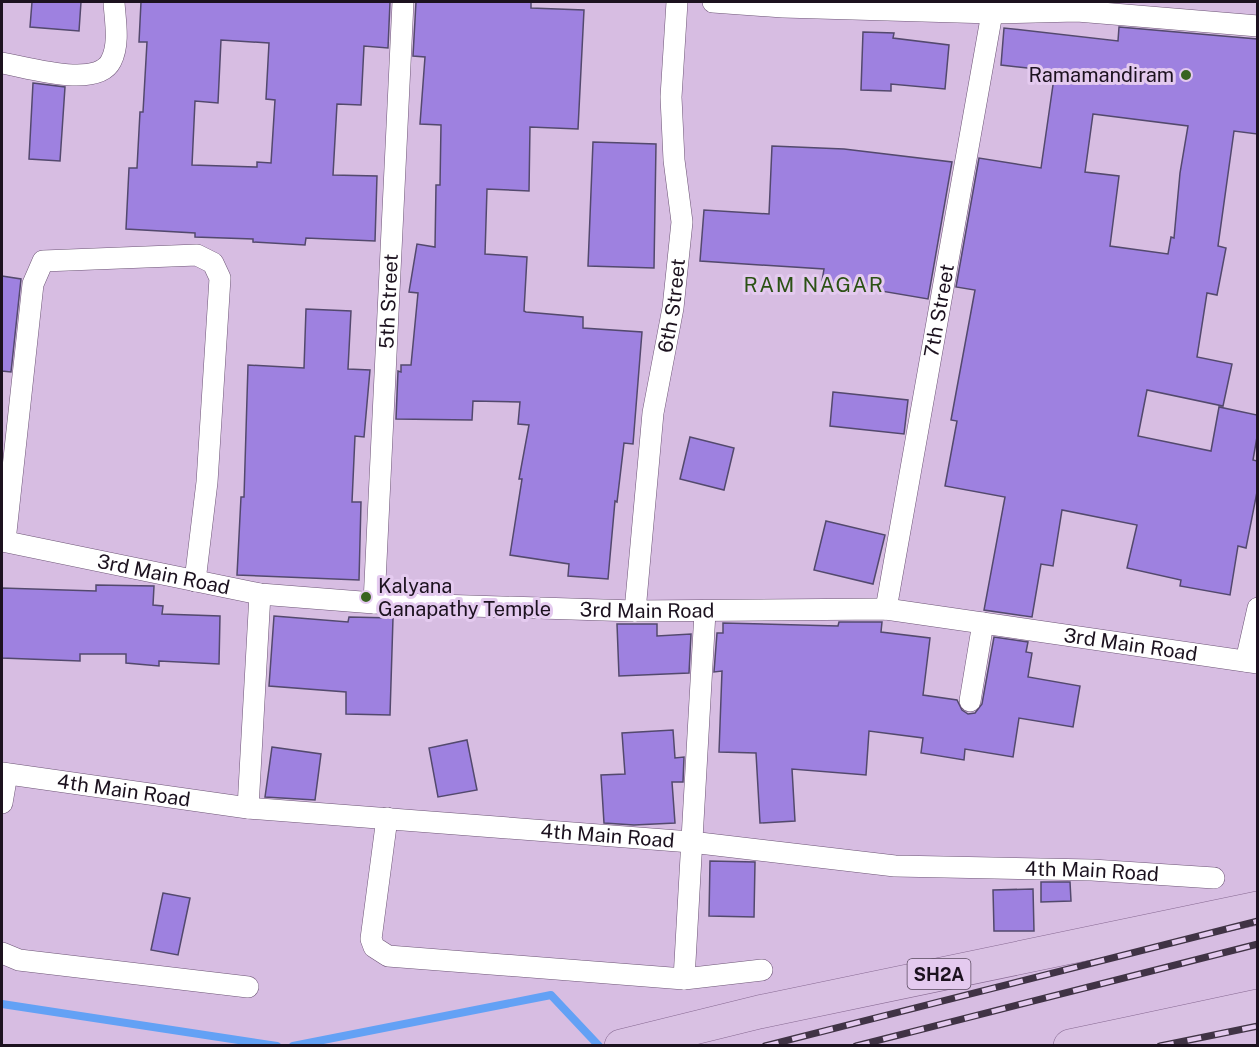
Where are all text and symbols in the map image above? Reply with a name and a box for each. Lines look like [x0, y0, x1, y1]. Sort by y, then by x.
place label: Ramamandiram [1028, 63, 1174, 87]
marker: Ramamandiram [1179, 68, 1193, 82]
street label: 5th Street [374, 253, 403, 350]
street label: 6th Street [653, 257, 690, 355]
street label: 7th Street [919, 262, 959, 359]
district label: RAM NAGAR [744, 272, 884, 297]
street label: 3rd Main Road [95, 549, 232, 600]
place label: Kalyana Ganapathy Temple [378, 574, 551, 621]
marker: Kalyana Ganapathy Temple [359, 590, 373, 604]
street label: 3rd Main Road [579, 597, 715, 623]
street label: 3rd Main Road [1062, 623, 1199, 666]
street label: 4th Main Road [56, 769, 192, 812]
street label: 4th Main Road [540, 818, 675, 853]
street label: 4th Main Road [1024, 857, 1160, 886]
road number: SH2A [908, 959, 970, 989]

